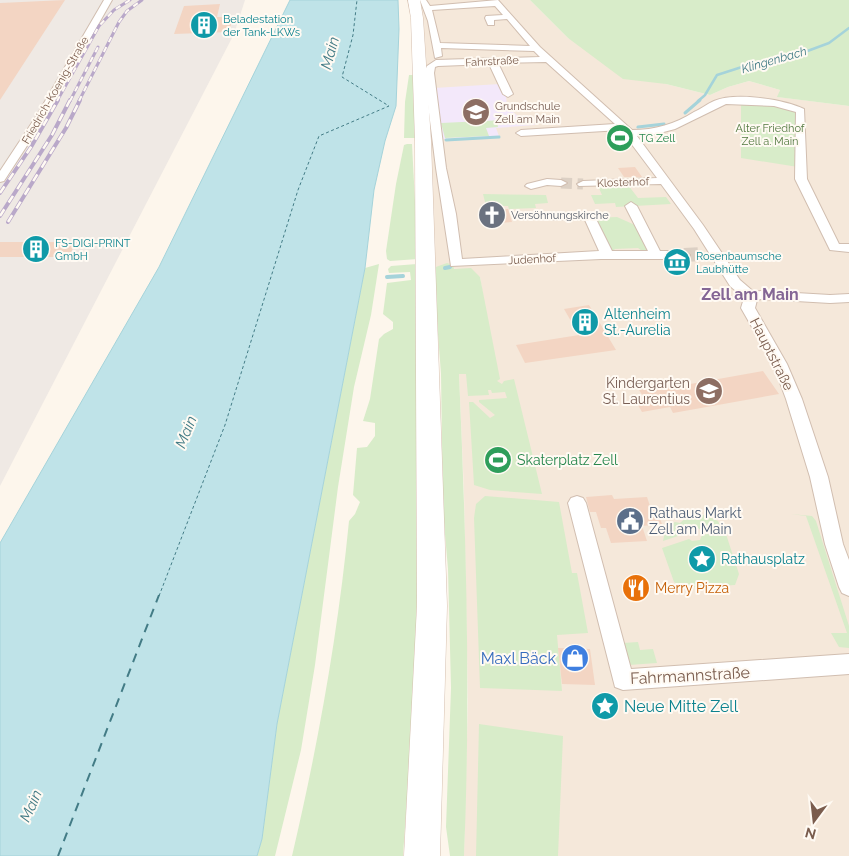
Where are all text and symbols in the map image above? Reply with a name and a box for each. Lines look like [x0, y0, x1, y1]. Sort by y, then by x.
building icon: Beladestation der Tank-LKWs [189, 10, 219, 40]
place label: Beladestation der Tank-LKWs [223, 13, 300, 39]
street label: Friedrich-Koenig-Straße [19, 34, 92, 146]
water label: Main [317, 35, 343, 71]
water label: Klingenbach [740, 44, 809, 76]
street label: Fahrstraße [465, 54, 520, 69]
school or university icon: Grundschule Zell am Main [461, 97, 491, 127]
place label: Grundschule Zell am Main [495, 100, 561, 126]
park label: Alter Friedhof Zell a. Main [736, 122, 805, 148]
sports icon: TG Zell [605, 123, 635, 153]
place label: TG Zell [639, 132, 675, 145]
street label: Klosterhof [597, 175, 650, 190]
church icon: Versöhnungskirche [477, 200, 507, 230]
place label: Versöhnungskirche [511, 209, 609, 222]
building icon: FS-DIGI-PRINT GmbH [21, 234, 51, 264]
place label: FS-DIGI-PRINT GmbH [55, 237, 131, 263]
museum icon: Rosenbaumsche Laubhütte [662, 247, 692, 277]
place label: Rosenbaumsche Laubhütte [696, 250, 782, 276]
street label: Judenhof [508, 252, 557, 267]
district label: Zell am Main [701, 285, 799, 304]
place label: Altenheim St.-Aurelia [604, 306, 671, 338]
building icon: Altenheim St.-Aurelia [570, 307, 600, 337]
street label: Hauptstraße [747, 315, 797, 393]
place label: Kindergarten St. Laurentius [603, 375, 690, 407]
school or university icon: Kindergarten St. Laurentius [694, 376, 724, 406]
water label: Main [171, 413, 201, 451]
sports icon: Skaterplatz Zell [483, 445, 513, 475]
place label: Skaterplatz Zell [517, 452, 618, 468]
place label: Rathaus Markt Zell am Main [649, 505, 742, 537]
public building icon: Rathaus Markt Zell am Main [615, 506, 645, 536]
place icon: Rathausplatz [687, 544, 717, 574]
place label: Rathausplatz [721, 551, 805, 567]
restaurant icon: Merry Pizza [621, 573, 651, 603]
place label: Merry Pizza [655, 580, 729, 596]
shop icon: Maxl Bäck [560, 643, 590, 673]
place label: Maxl Bäck [481, 649, 557, 668]
street label: Fahrmannstraße [630, 663, 750, 688]
place icon: Neue Mitte Zell [590, 691, 620, 721]
place label: Neue Mitte Zell [624, 697, 739, 716]
water label: Main [16, 787, 46, 825]
north arrow [789, 796, 839, 846]
text: N [803, 824, 818, 843]

